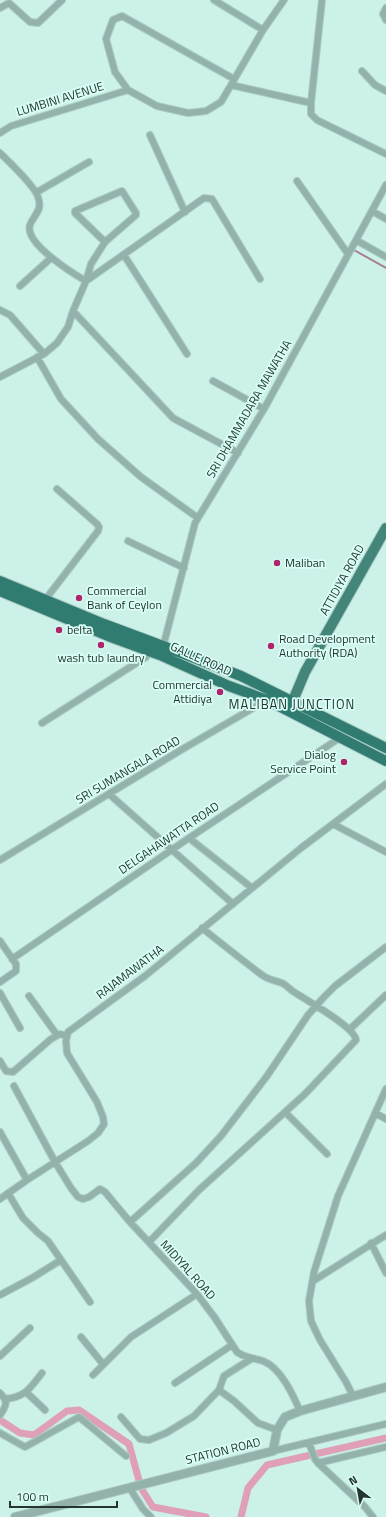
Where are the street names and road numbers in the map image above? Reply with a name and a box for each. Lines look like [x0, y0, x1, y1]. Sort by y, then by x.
street label: LUMBINI AVENUE [14, 76, 106, 121]
street label: SRI DHAMMADARA MAWATHA [201, 336, 296, 482]
street label: ATTIDIYA ROAD [314, 541, 369, 619]
street label: GALLE ROAD [167, 637, 235, 681]
street label: SRI SUMANGALA ROAD [72, 731, 184, 808]
street label: DELGAHAWATTA ROAD [114, 796, 223, 879]
street label: RAJAMAWATHA [92, 940, 168, 1003]
street label: MIDIYAL ROAD [156, 1235, 221, 1304]
street label: STATION ROAD [183, 1432, 263, 1469]

